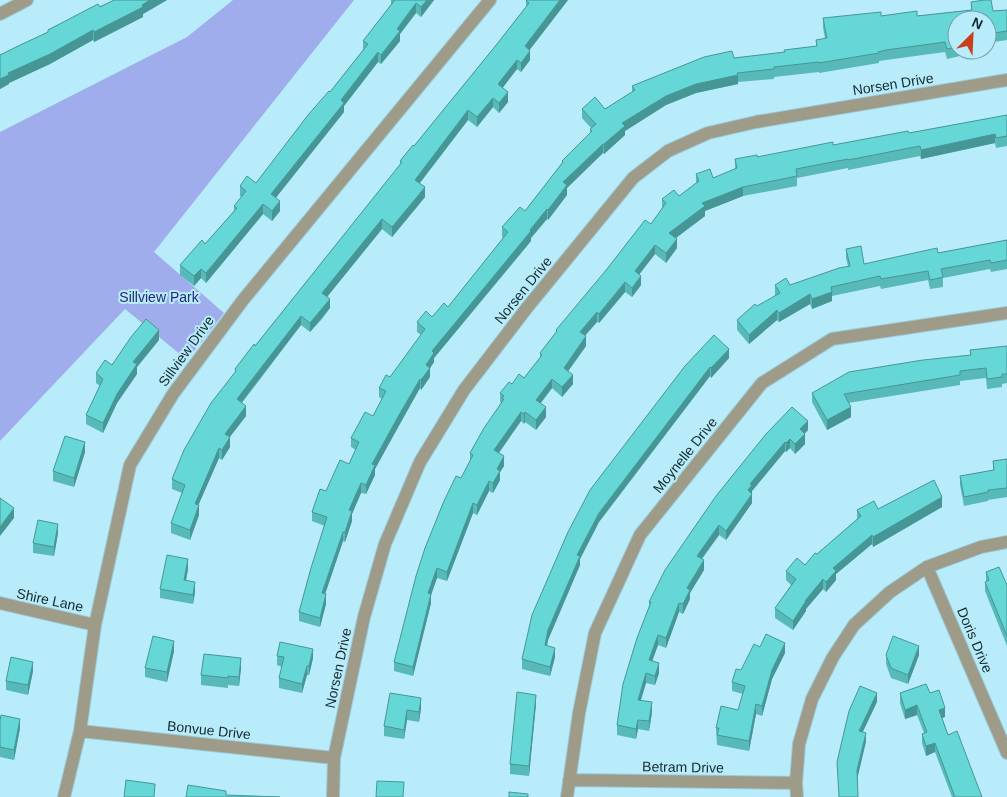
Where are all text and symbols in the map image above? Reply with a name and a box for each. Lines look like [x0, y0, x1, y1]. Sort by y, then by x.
north arrow [947, 10, 997, 60]
text: N [969, 14, 985, 32]
street label: Norsen Drive [851, 70, 935, 98]
street label: Norsen Drive [491, 253, 555, 327]
park label: Sillview Park [119, 289, 200, 305]
street label: Sillview Drive [155, 312, 217, 389]
street label: Moynelle Drive [650, 414, 720, 496]
street label: Shire Lane [15, 585, 85, 615]
street label: Doris Drive [954, 605, 996, 675]
street label: Norsen Drive [322, 626, 354, 710]
street label: Bonvue Drive [166, 718, 252, 742]
street label: Betram Drive [642, 758, 724, 776]

